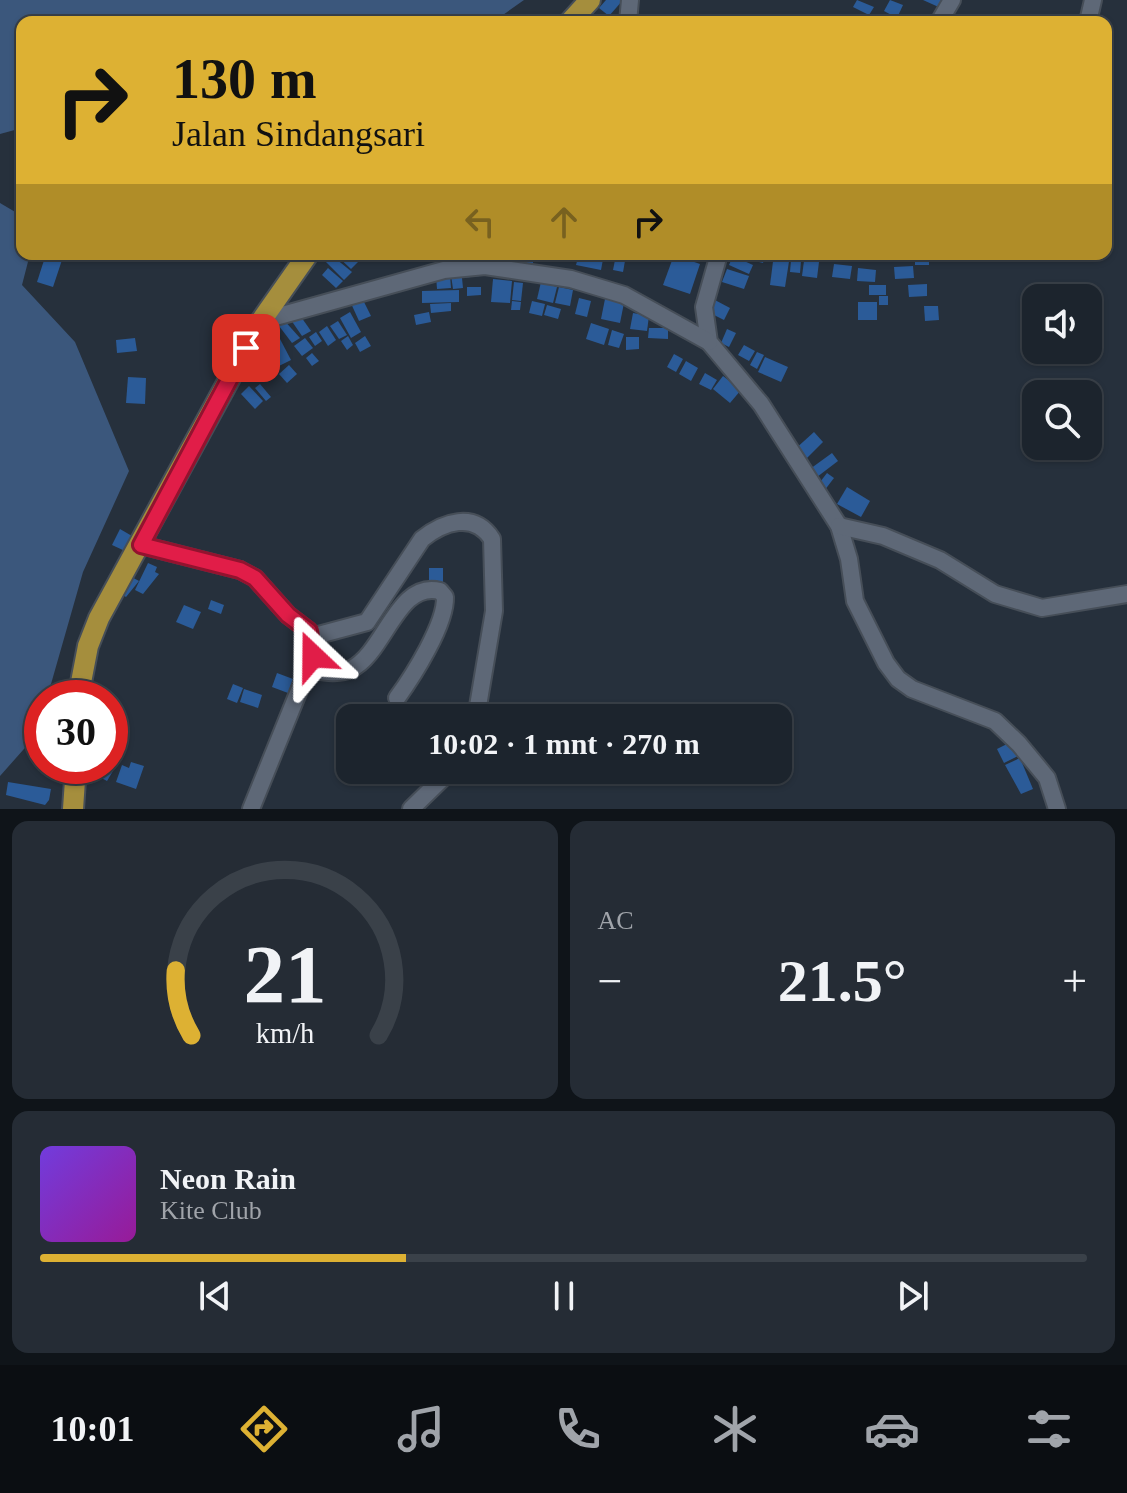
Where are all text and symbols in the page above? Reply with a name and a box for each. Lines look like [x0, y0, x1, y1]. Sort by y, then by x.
icon: right [40, 48, 144, 152]
text: 130 m [172, 48, 317, 110]
text: Jalan Sindangsari [172, 114, 425, 154]
icon: left [458, 200, 502, 244]
icon: ahead [542, 200, 586, 244]
icon: right [626, 200, 670, 244]
map controls [1022, 284, 1102, 460]
button: sound [1022, 284, 1102, 364]
pin [212, 314, 280, 382]
icon: arrive [224, 326, 268, 370]
button: search [1022, 380, 1102, 460]
position arrow [271, 614, 355, 698]
speed limit sign: 30 [24, 680, 128, 784]
text: 10:02 · 1 mnt · 270 m [428, 727, 700, 760]
text: AC [598, 906, 634, 935]
text: 21 [243, 928, 326, 1020]
text: 21.5° [778, 948, 907, 1014]
text: − [598, 957, 622, 1006]
text: + [1062, 957, 1087, 1006]
text: km/h [255, 1018, 314, 1049]
text: Neon Rain [160, 1162, 296, 1195]
text: Kite Club [160, 1196, 262, 1225]
icon: previous [193, 1274, 237, 1318]
icon: pause [542, 1274, 586, 1318]
icon: next [891, 1274, 935, 1318]
icon: directions [236, 1401, 292, 1457]
icon: music [393, 1401, 449, 1457]
icon: phone [550, 1401, 606, 1457]
icon: climate [707, 1401, 763, 1457]
icon: car [864, 1401, 920, 1457]
icon: filters [1021, 1401, 1077, 1457]
text: 10:01 [51, 1409, 135, 1449]

